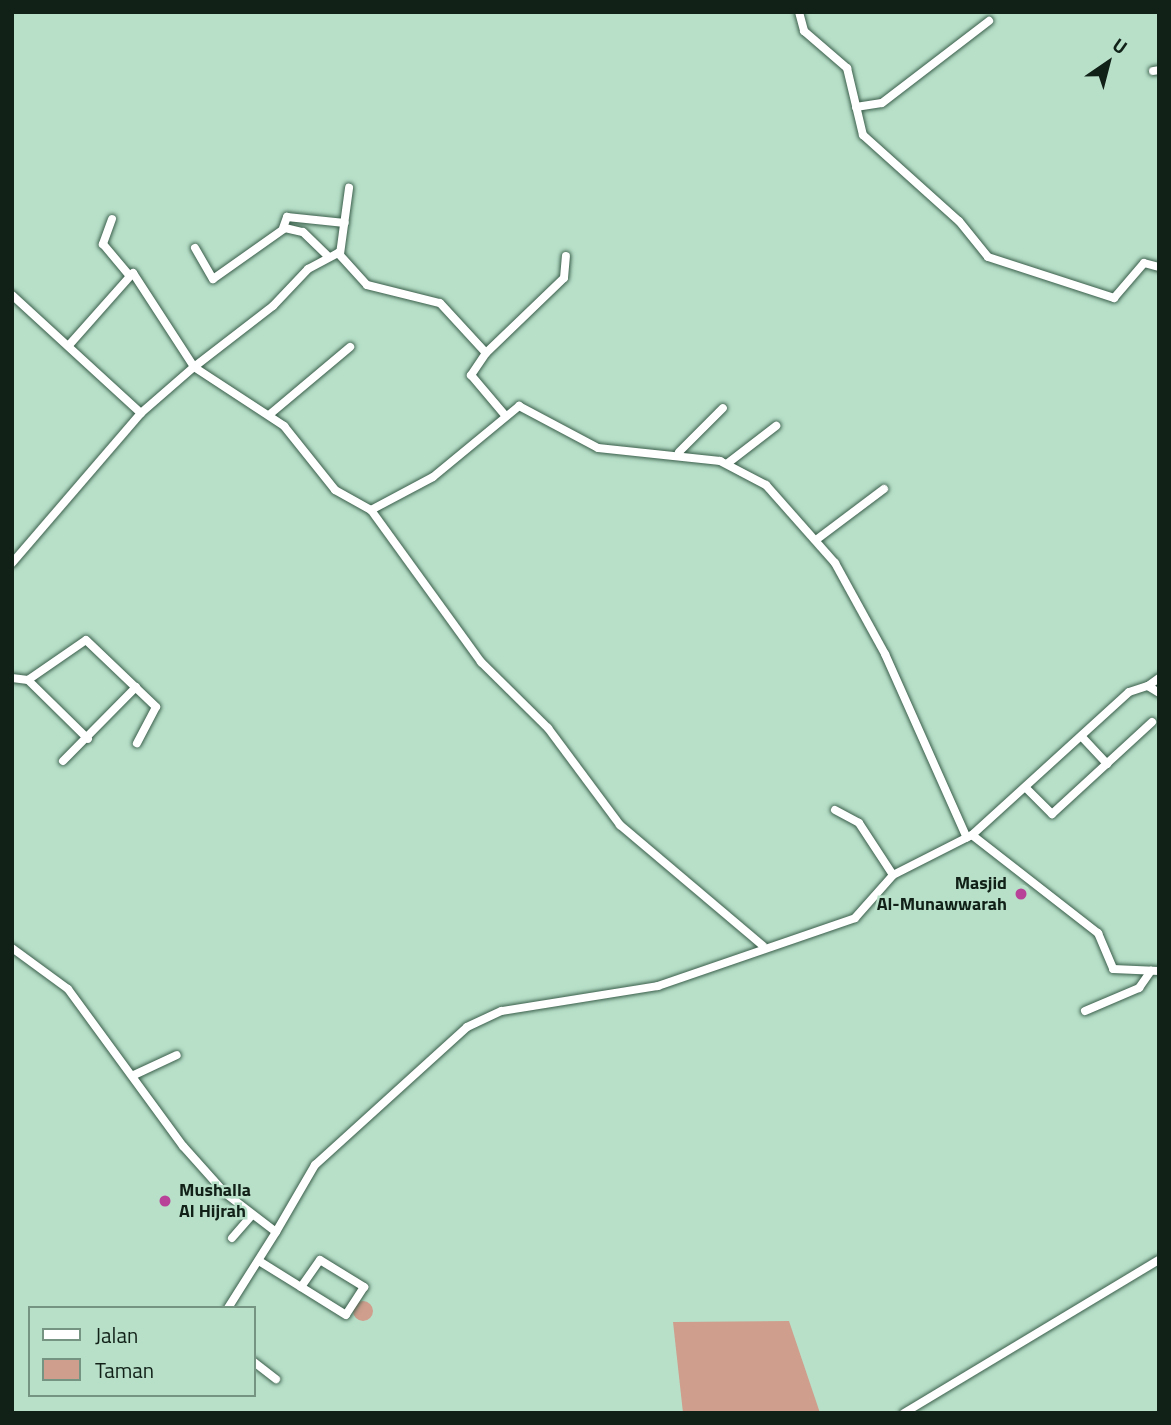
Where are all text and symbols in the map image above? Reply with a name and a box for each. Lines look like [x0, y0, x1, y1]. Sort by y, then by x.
north arrow [1073, 28, 1143, 98]
text: U [1107, 30, 1134, 61]
place label: Masjid Al-Munawwarah [877, 873, 1007, 916]
marker: Masjid Al-Munawwarah [1013, 886, 1029, 902]
place label: Mushalla Al Hijrah [179, 1180, 251, 1222]
marker: Mushalla Al Hijrah [157, 1193, 173, 1209]
legend [28, 1306, 256, 1397]
text: Jalan [95, 1319, 138, 1351]
text: Taman [95, 1354, 154, 1386]

